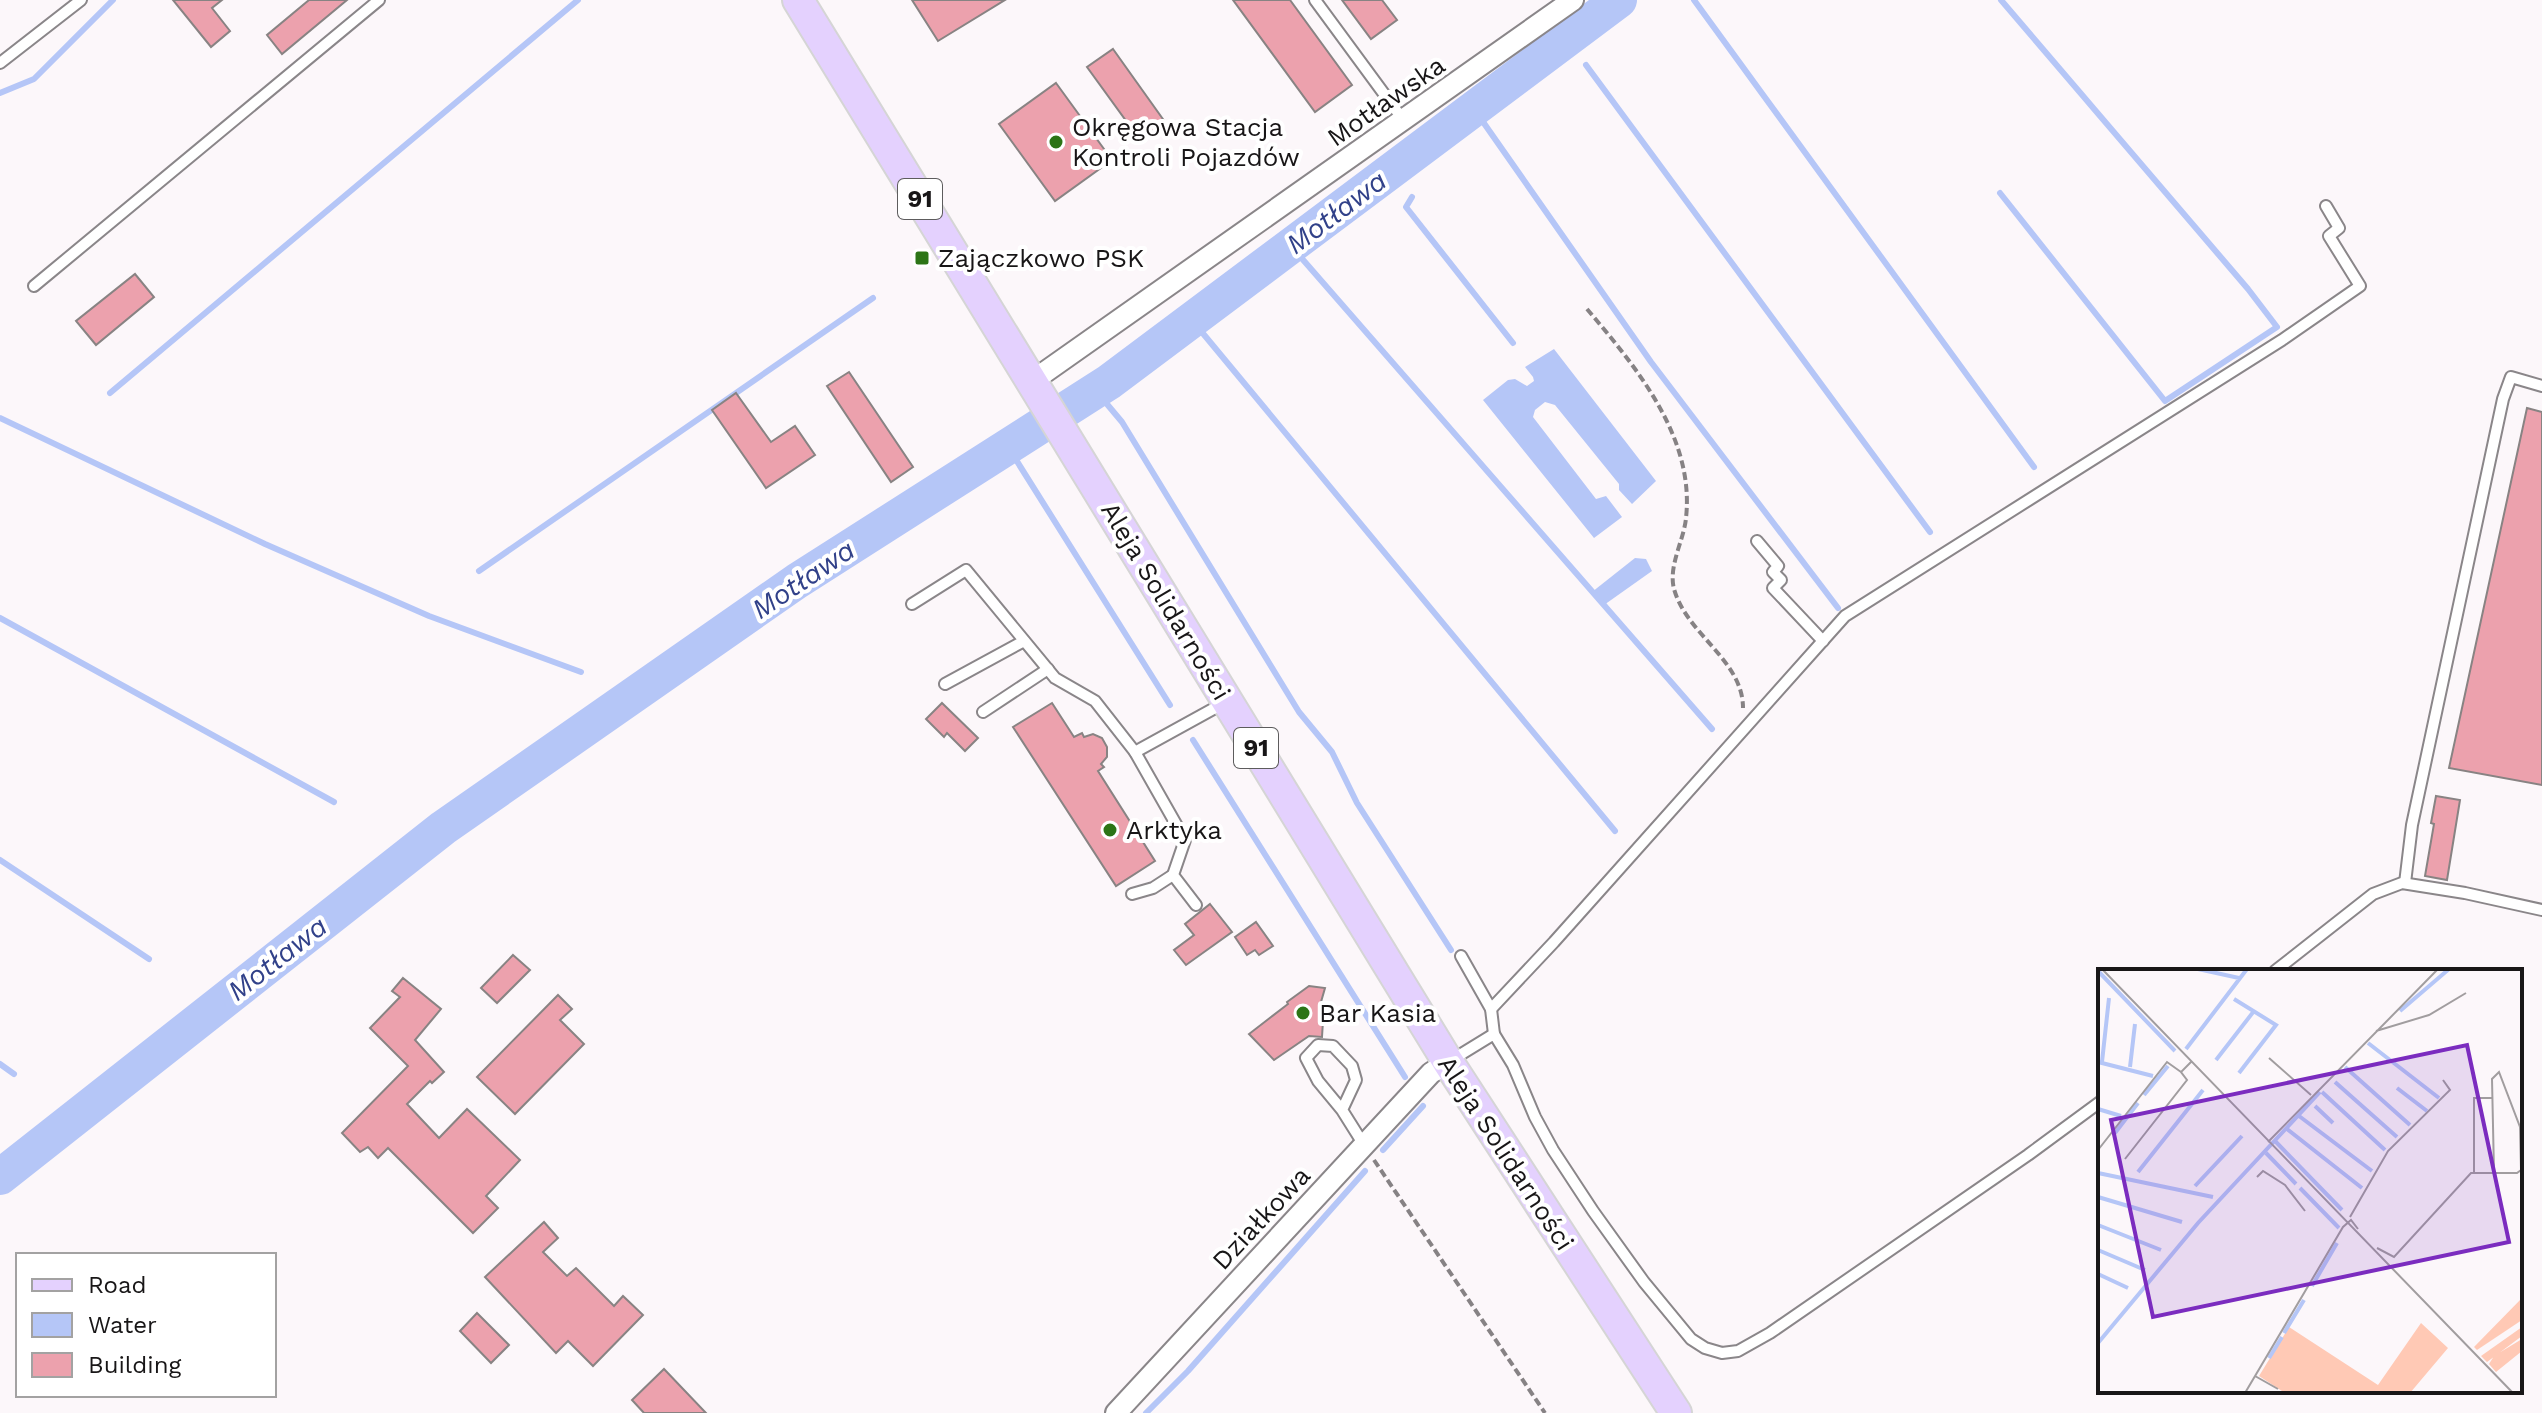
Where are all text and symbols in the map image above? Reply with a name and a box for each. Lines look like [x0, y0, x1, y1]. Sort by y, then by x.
street label: Motławska [1321, 49, 1451, 152]
place label: Okręgowa Stacja Kontroli Pojazdów [1072, 112, 1300, 172]
marker: Okręgowa Stacja Kontroli Pojazdów [1047, 133, 1065, 151]
water label: Motława [1280, 164, 1393, 261]
road number: 91 [898, 179, 942, 219]
place label: Zajączkowo PSK [938, 243, 1144, 273]
marker: Zajączkowo PSK [913, 249, 931, 267]
street label: Aleja Solidarności [1095, 497, 1237, 705]
water label: Motława [745, 533, 861, 626]
road number: 91 [1234, 728, 1278, 768]
place label: Arktyka [1126, 815, 1222, 845]
marker: Arktyka [1101, 821, 1119, 839]
water label: Motława [221, 909, 334, 1007]
inset map [2098, 969, 2522, 1393]
place label: Bar Kasia [1319, 998, 1437, 1028]
marker: Bar Kasia [1294, 1004, 1312, 1022]
street label: Aleja Solidarności [1432, 1050, 1580, 1256]
street label: Działkowa [1206, 1160, 1316, 1276]
legend [16, 1253, 276, 1397]
text: Road [88, 1271, 147, 1299]
text: Water [88, 1311, 157, 1339]
text: Building [88, 1351, 181, 1379]

